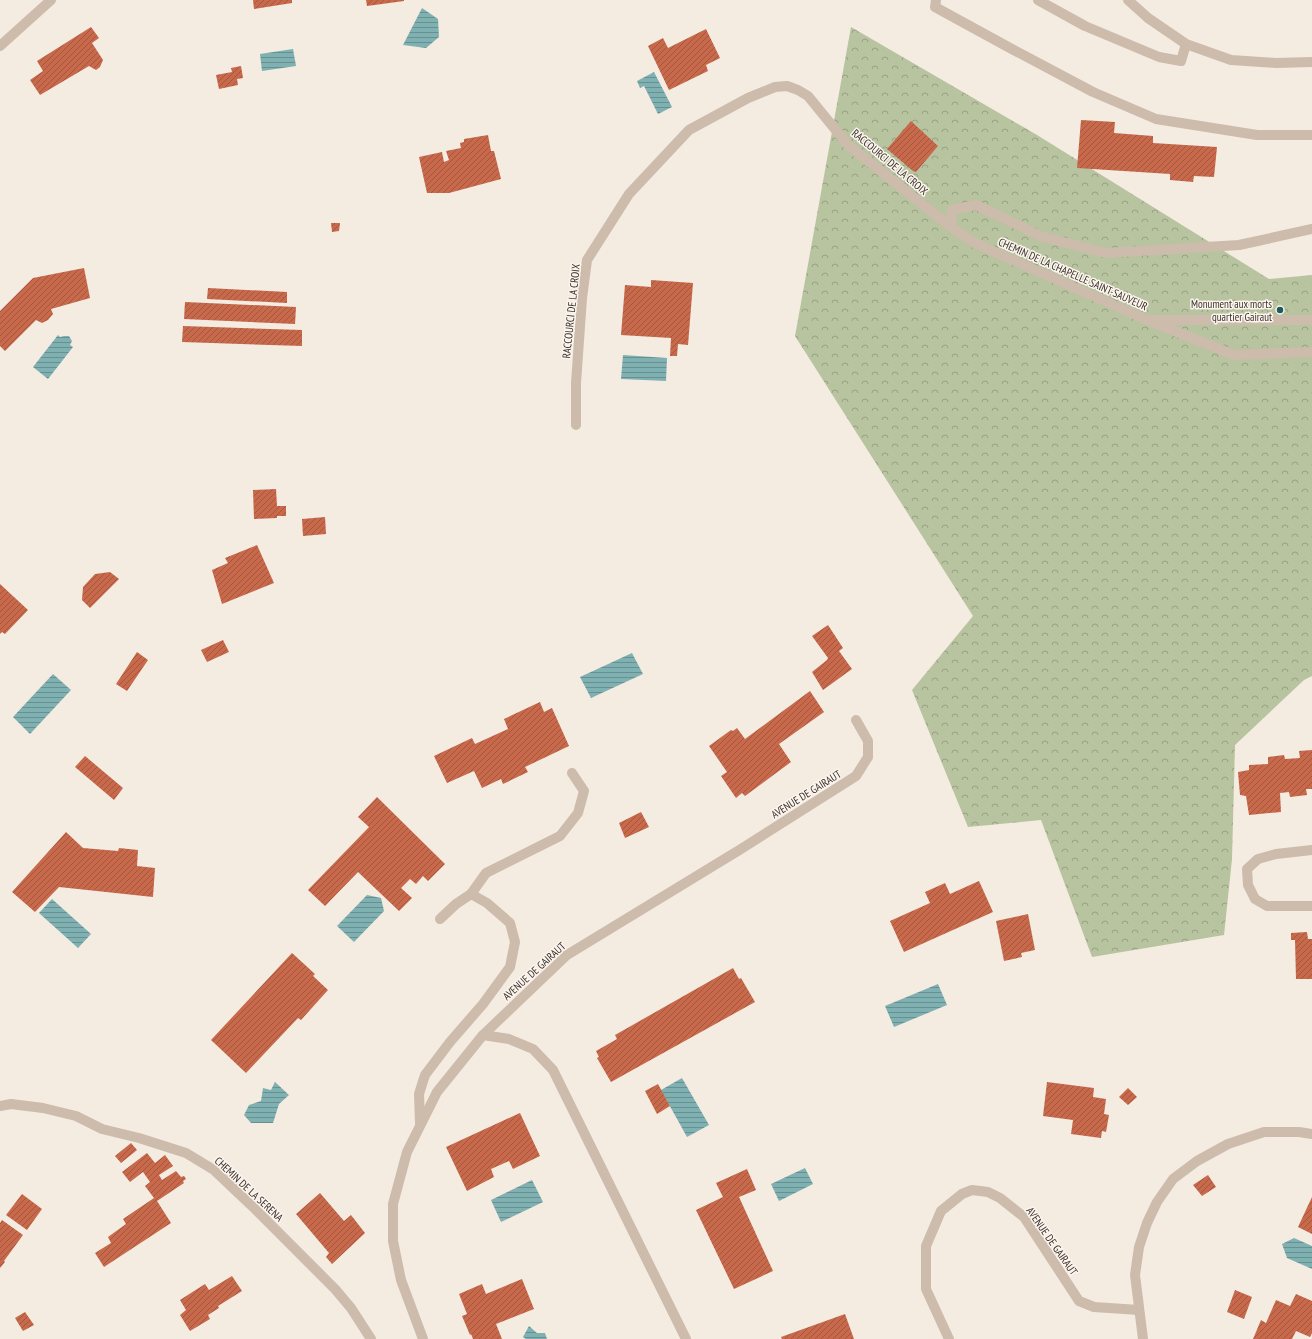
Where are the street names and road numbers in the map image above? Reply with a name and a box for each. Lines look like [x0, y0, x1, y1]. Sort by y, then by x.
street label: RACCOURCI DE LA CROIX [849, 126, 931, 198]
street label: CHEMIN DE LA CHAPELLE SAINT-SAUVEUR [996, 235, 1150, 313]
street label: RACCOURCI DE LA CROIX [559, 263, 583, 359]
street label: AVENUE DE GAIRAUT [768, 767, 844, 821]
street label: AVENUE DE GAIRAUT [500, 939, 569, 1003]
street label: CHEMIN DE LA SERENA [212, 1154, 287, 1225]
street label: AVENUE DE GAIRAUT [1023, 1204, 1081, 1278]

